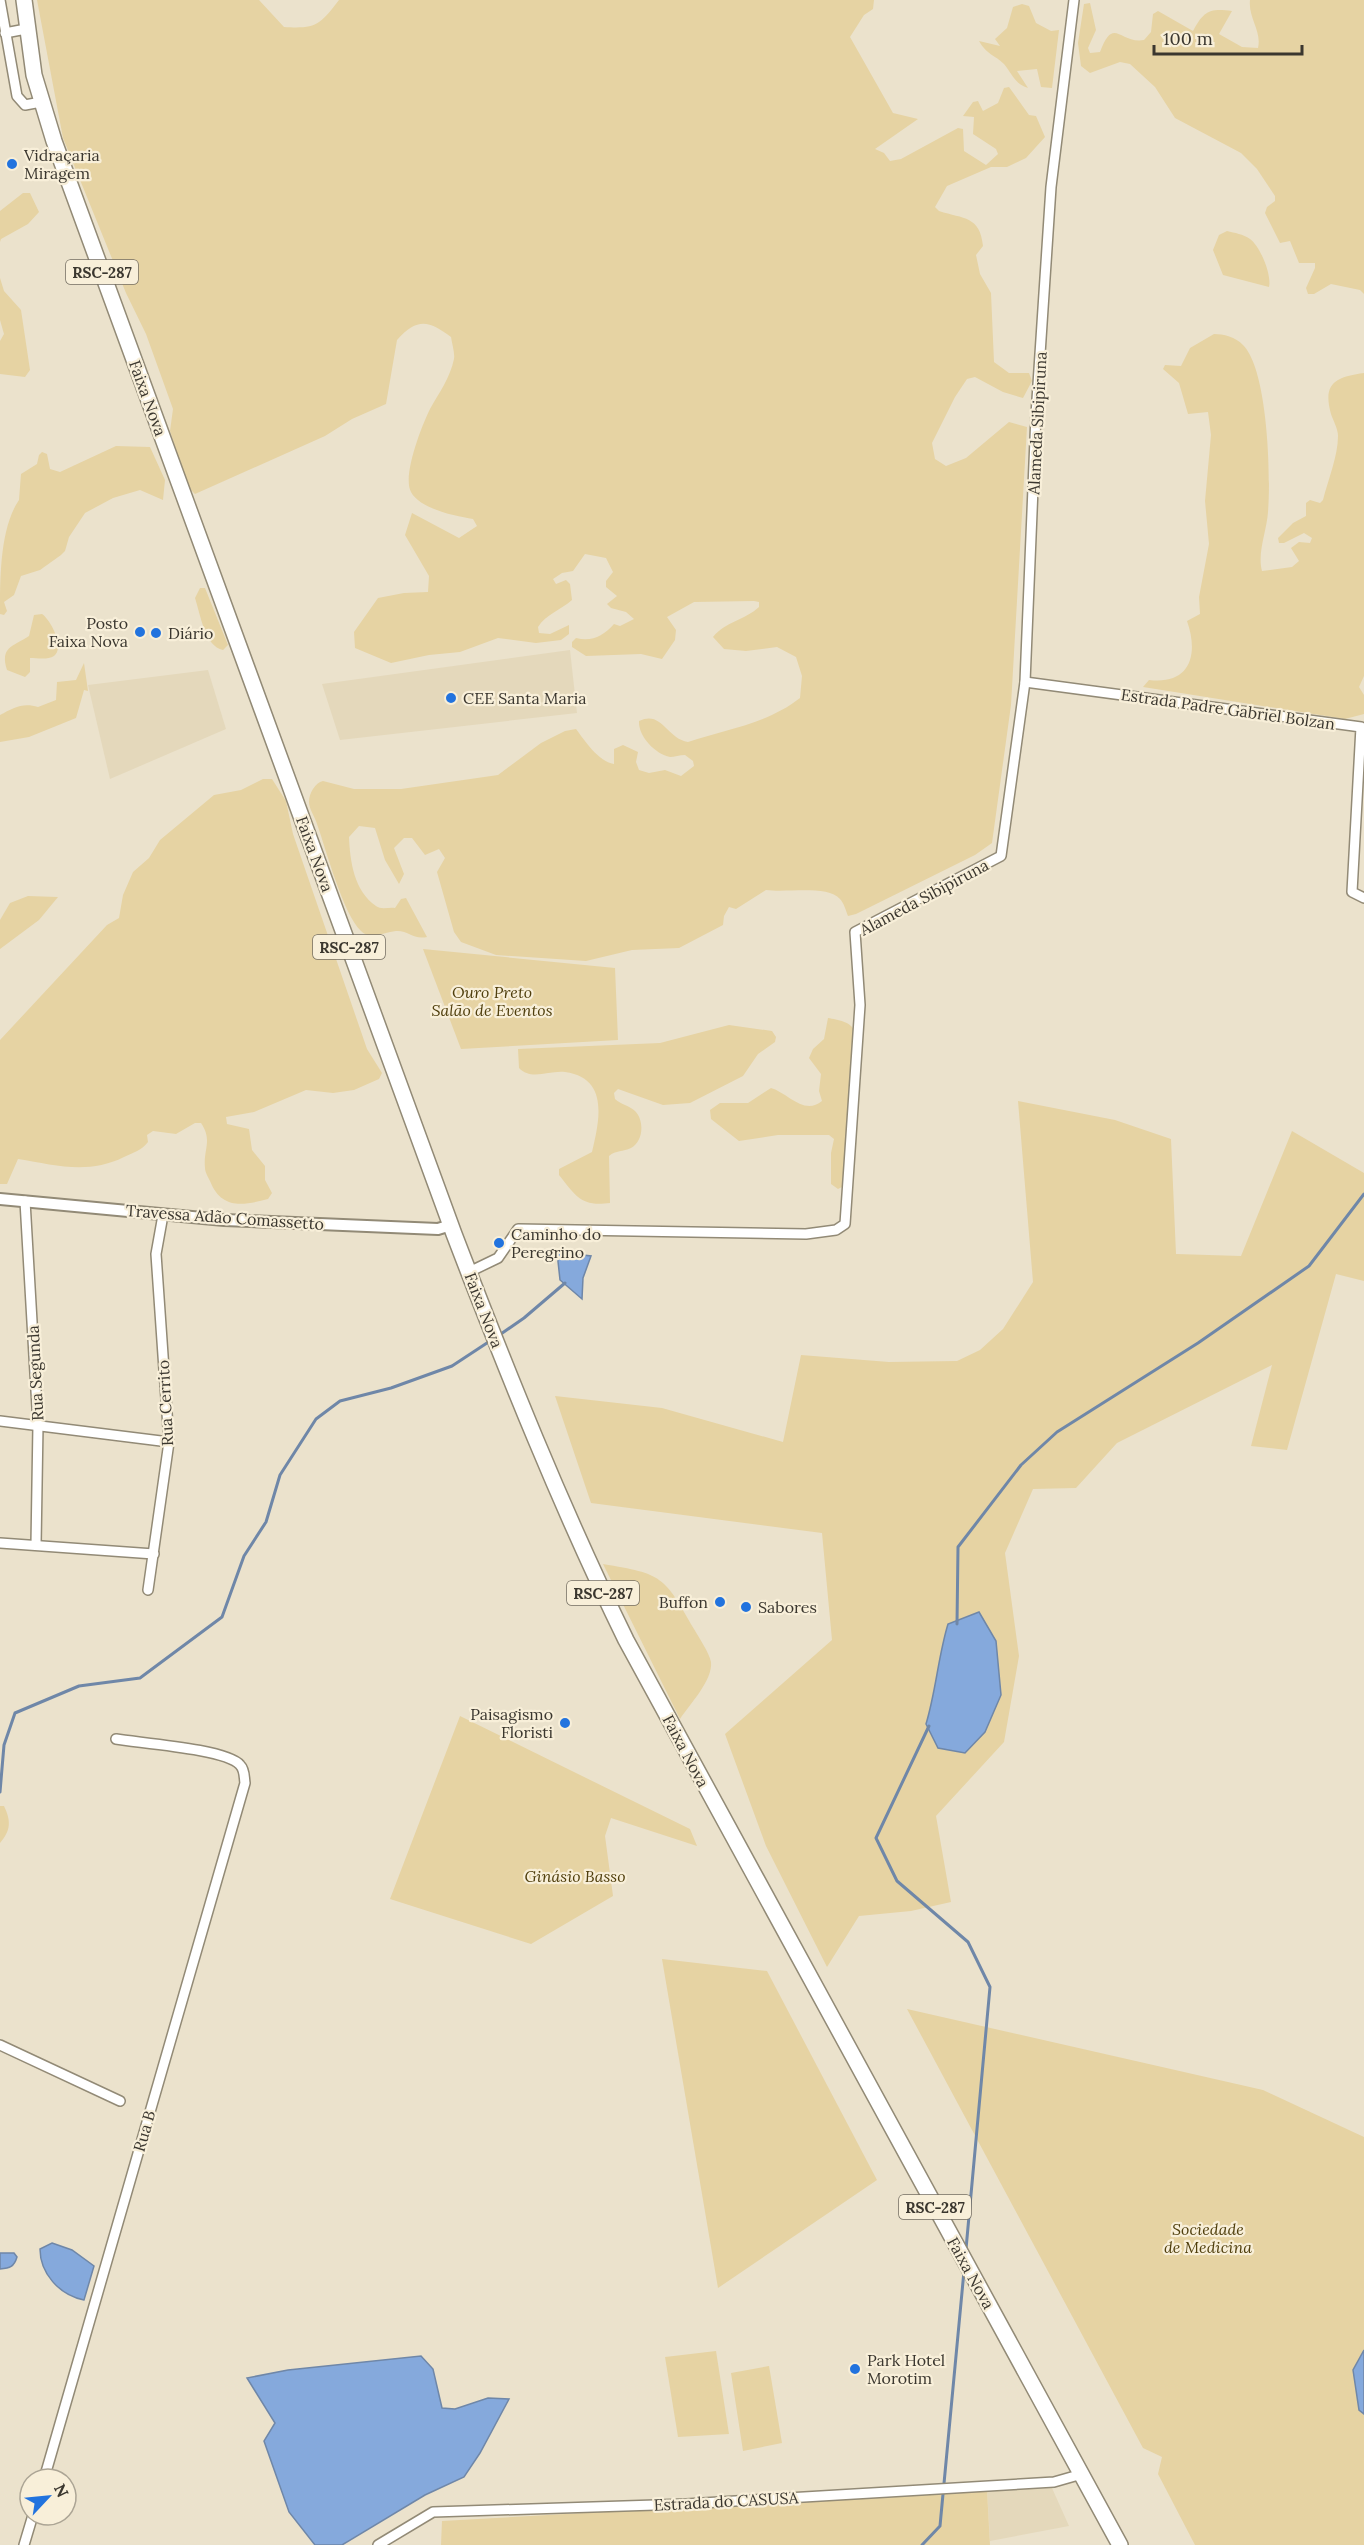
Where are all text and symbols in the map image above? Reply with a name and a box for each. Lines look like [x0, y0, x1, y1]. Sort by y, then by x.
scale bar [1154, 18, 1302, 56]
text: 100 m [1163, 27, 1213, 50]
place label: Vidraçaria Miragem [23, 145, 100, 183]
marker: Vidraçaria Miragem [5, 157, 19, 171]
road number: RSC-287 [66, 260, 138, 284]
street label: Alameda Sibipiruna [1023, 351, 1051, 496]
street label: Faixa Nova [125, 357, 171, 439]
place label: Posto Faixa Nova [49, 613, 128, 651]
place label: Diário [168, 623, 213, 643]
marker: Posto Faixa Nova [133, 625, 147, 639]
marker: Diário [149, 626, 163, 640]
street label: Estrada Padre Gabriel Bolzan [1120, 684, 1337, 734]
place label: CEE Santa Maria [463, 688, 586, 708]
marker: CEE Santa Maria [444, 691, 458, 705]
street label: Faixa Nova [292, 813, 338, 895]
street label: Alameda Sibipiruna [855, 855, 992, 940]
road number: RSC-287 [313, 935, 385, 959]
park label: Ouro Preto Salão de Eventos [431, 982, 553, 1020]
street label: Travessa Adão Comassetto [125, 1200, 325, 1234]
place label: Caminho do Peregrino [511, 1224, 601, 1262]
marker: Caminho do Peregrino [492, 1236, 506, 1250]
street label: Faixa Nova [460, 1269, 508, 1351]
street label: Rua Segunda [23, 1325, 47, 1421]
street label: Rua Cerrito [153, 1359, 177, 1447]
road number: RSC-287 [567, 1581, 639, 1605]
place label: Buffon [659, 1592, 708, 1612]
marker: Buffon [713, 1595, 727, 1609]
place label: Sabores [758, 1597, 817, 1617]
marker: Sabores [739, 1600, 753, 1614]
place label: Paisagismo Floristi [470, 1704, 553, 1742]
street label: Faixa Nova [659, 1711, 713, 1791]
marker: Paisagismo Floristi [558, 1716, 572, 1730]
park label: Ginásio Basso [524, 1866, 626, 1886]
street label: Rua B [129, 2108, 159, 2154]
road number: RSC-287 [899, 2195, 971, 2219]
park label: Sociedade de Medicina [1164, 2219, 1252, 2257]
street label: Faixa Nova [943, 2233, 999, 2313]
place label: Park Hotel Morotim [867, 2350, 945, 2388]
marker: Park Hotel Morotim [848, 2362, 862, 2376]
north arrow [18, 2467, 78, 2527]
text: N [50, 2480, 73, 2500]
street label: Estrada do CASUSA [653, 2487, 800, 2515]

